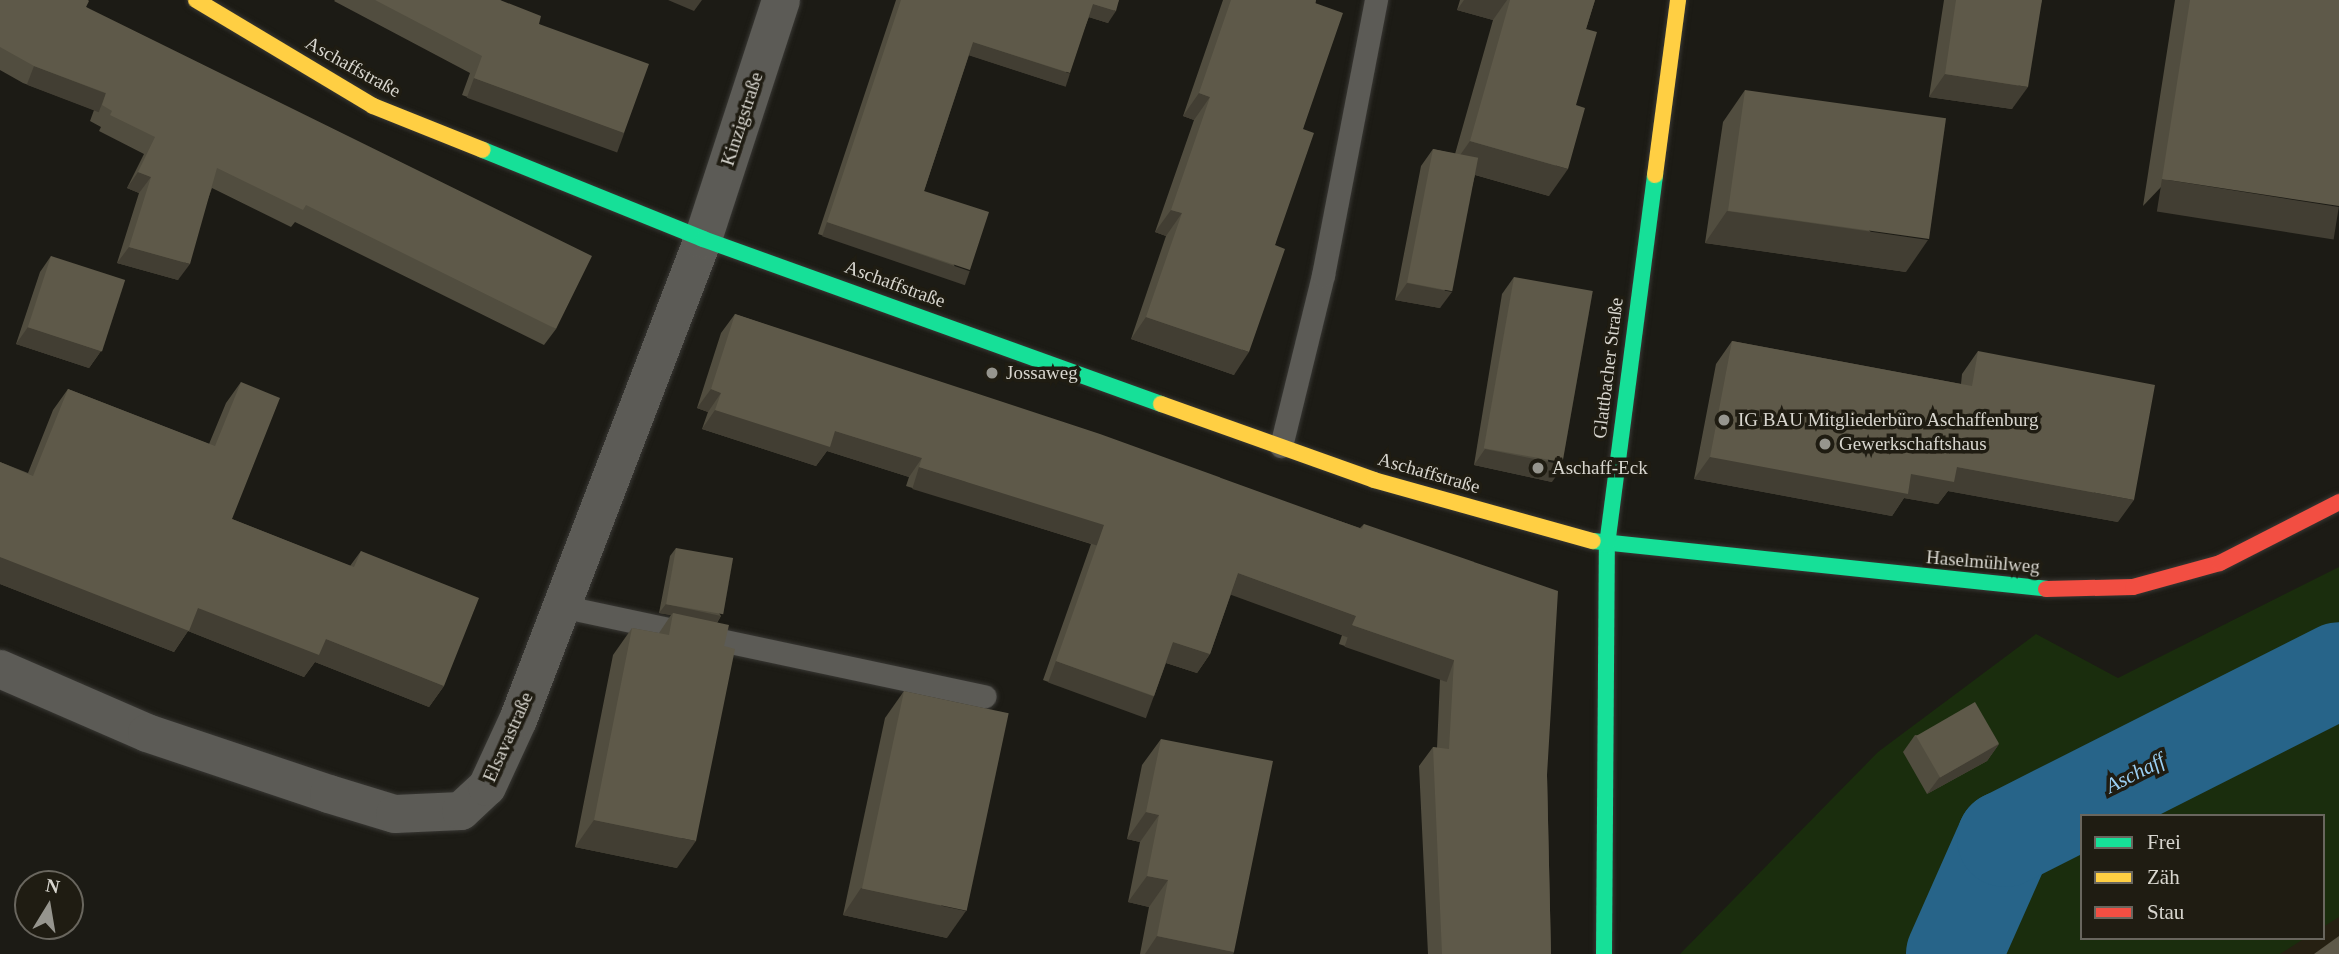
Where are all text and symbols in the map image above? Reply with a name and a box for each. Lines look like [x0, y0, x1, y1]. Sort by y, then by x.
street label: Aschaffstraße [301, 32, 405, 102]
street label: Kinzigstraße [716, 69, 768, 169]
street label: Aschaffstraße [842, 255, 948, 313]
street label: Glattbacher Straße [1588, 296, 1628, 440]
place label: Jossaweg [1006, 362, 1078, 384]
marker: Jossaweg [984, 365, 1000, 381]
place label: IG BAU Mitgliederbüro Aschaffenburg [1738, 409, 2040, 431]
marker: IG BAU Mitgliederbüro Aschaffenburg [1716, 412, 1732, 428]
place label: Gewerkschaftshaus [1839, 433, 1987, 455]
marker: Gewerkschaftshaus [1817, 436, 1833, 452]
street label: Aschaffstraße [1375, 448, 1483, 498]
place label: Aschaff-Eck [1552, 457, 1648, 479]
marker: Aschaff-Eck [1530, 460, 1546, 476]
street label: Haselmühlweg [1925, 546, 2041, 578]
street label: Elsavastraße [478, 689, 538, 785]
water label: Aschaff [2101, 747, 2169, 799]
legend [2080, 814, 2325, 940]
text: Frei [2147, 830, 2181, 854]
text: Zäh [2147, 865, 2180, 889]
north arrow [14, 870, 84, 940]
text: N [44, 874, 61, 897]
text: Stau [2147, 900, 2184, 924]

